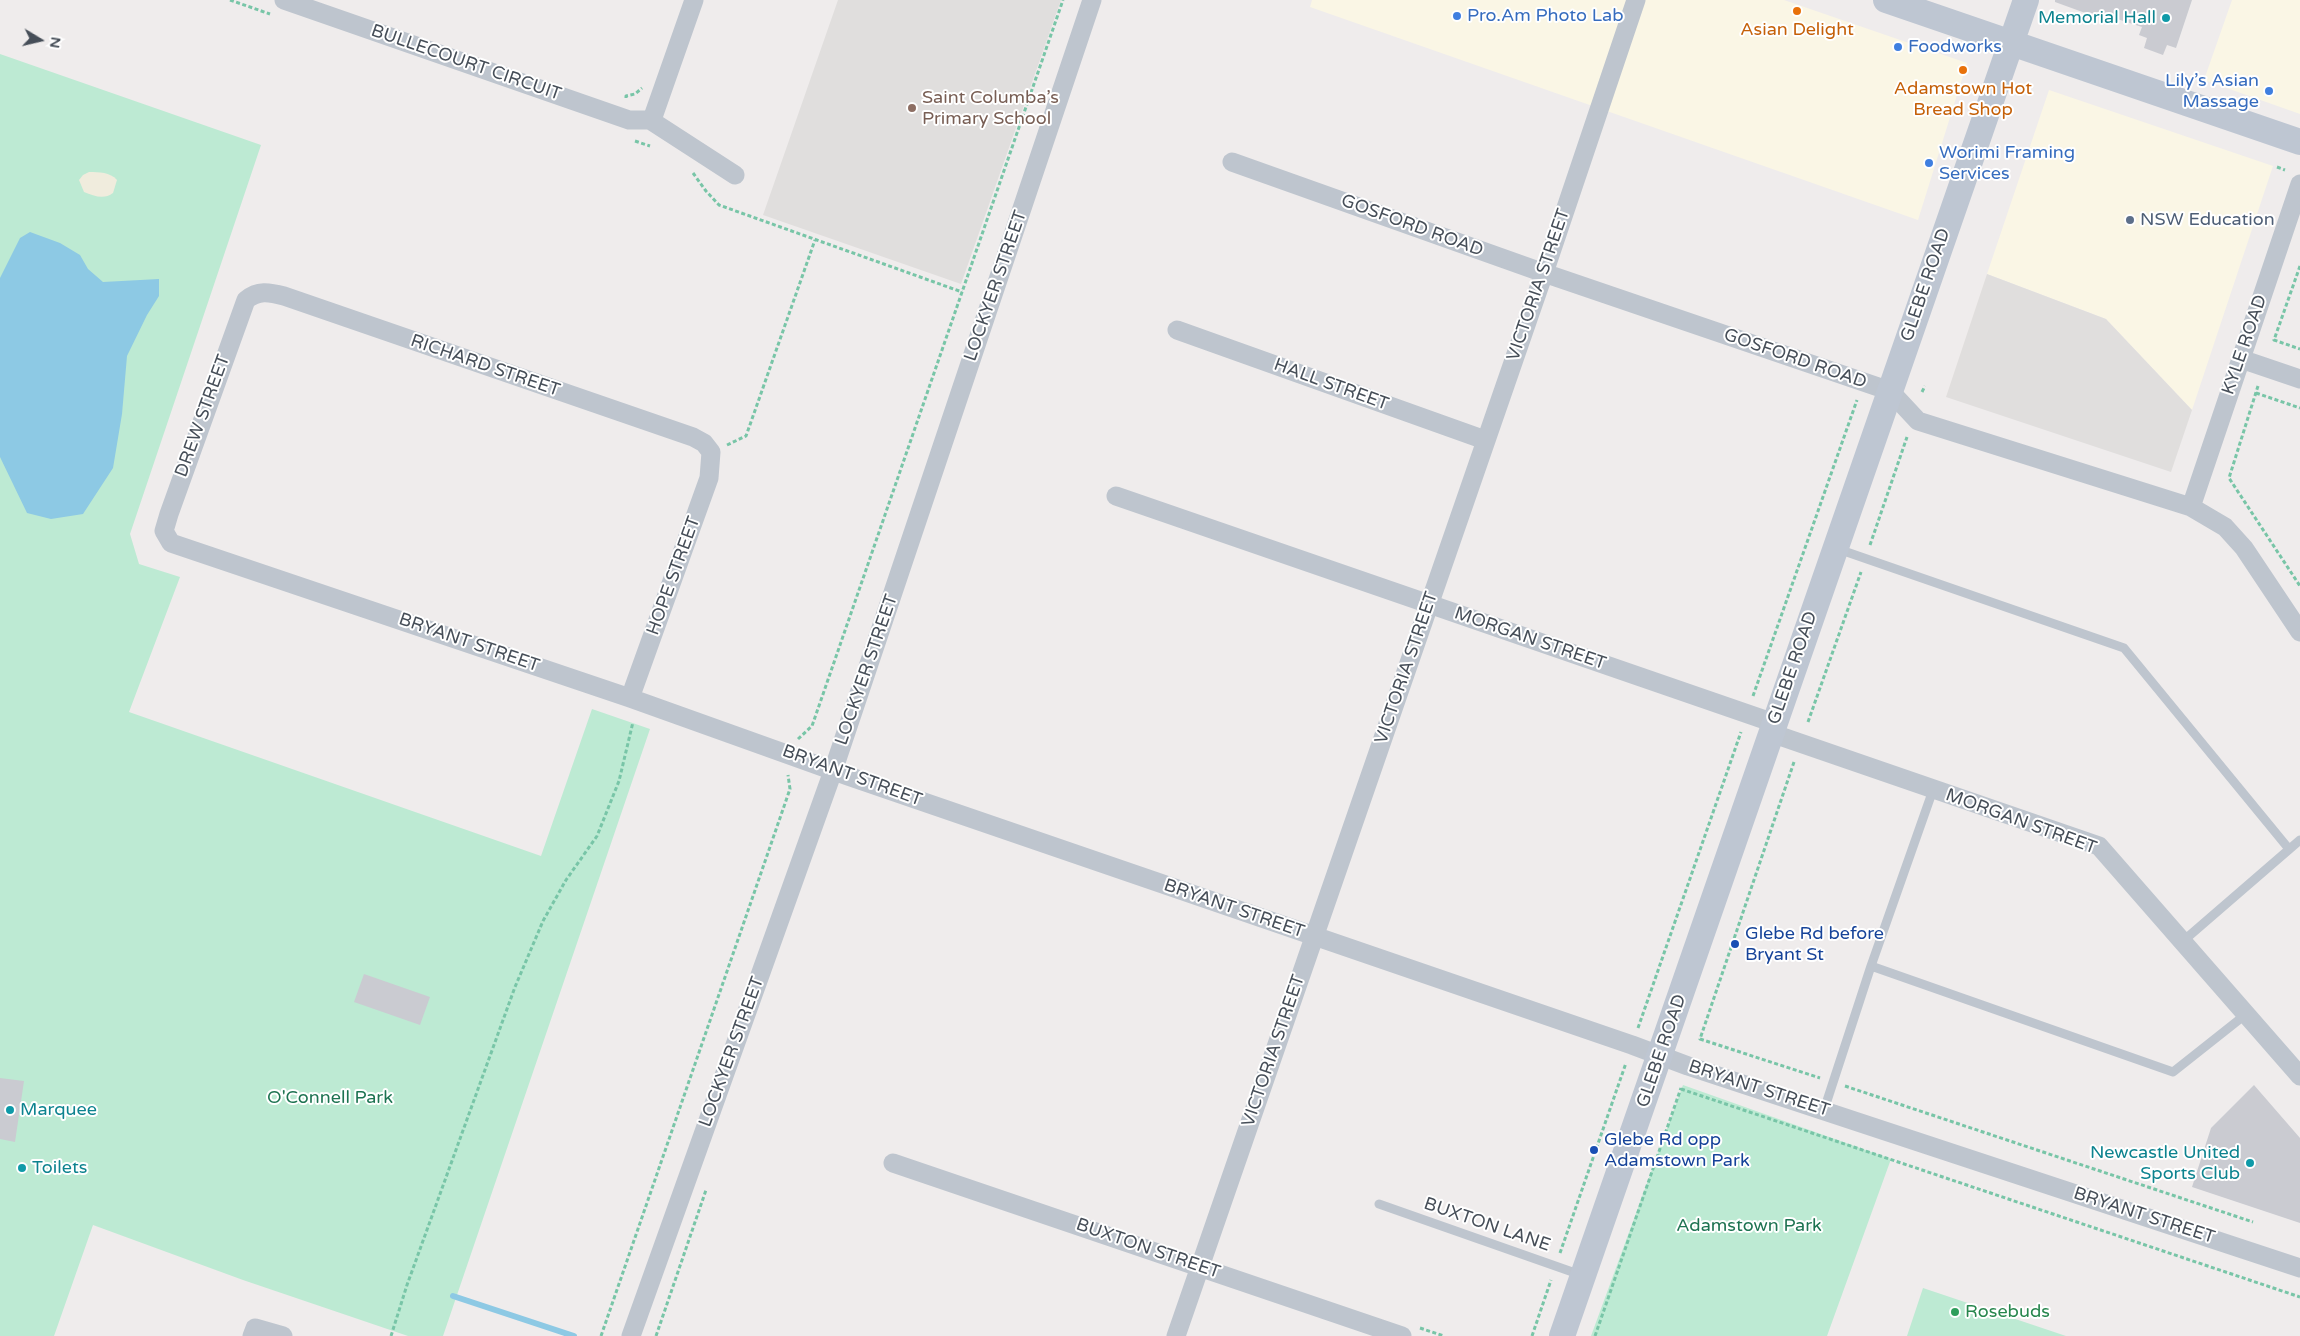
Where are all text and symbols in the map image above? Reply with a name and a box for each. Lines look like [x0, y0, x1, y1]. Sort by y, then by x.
place label: Pro.Am Photo Lab [1467, 5, 1624, 27]
marker: Asian Delight [1791, 5, 1803, 17]
place label: Memorial Hall [2038, 7, 2156, 29]
marker: Pro.Am Photo Lab [1451, 10, 1463, 22]
marker: Memorial Hall [2160, 12, 2172, 24]
north arrow [15, 15, 65, 65]
place label: Asian Delight [1740, 19, 1854, 41]
street label: BULLECOURT CIRCUIT [368, 20, 564, 106]
text: N [46, 36, 65, 49]
place label: Foodworks [1908, 36, 2002, 58]
marker: Foodworks [1892, 41, 1904, 53]
marker: Adamstown Hot Bread Shop [1957, 64, 1969, 76]
place label: Lily’s Asian Massage [2165, 70, 2259, 112]
place label: Adamstown Hot Bread Shop [1894, 78, 2032, 120]
marker: Lily’s Asian Massage [2263, 85, 2275, 97]
place label: Saint Columba’s Primary School [922, 87, 1059, 130]
marker: Saint Columba’s Primary School [906, 102, 918, 114]
place label: Worimi Framing Services [1939, 142, 2075, 184]
marker: Worimi Framing Services [1923, 157, 1935, 169]
street label: GOSFORD ROAD [1338, 190, 1486, 262]
street label: VICTORIA STREET [1503, 206, 1575, 364]
street label: LOCKYER STREET [960, 208, 1032, 364]
place label: NSW Education [2140, 209, 2275, 231]
marker: NSW Education [2124, 214, 2136, 226]
street label: GLEBE ROAD [1897, 226, 1955, 344]
street label: KYLE ROAD [2218, 292, 2272, 398]
street label: GOSFORD ROAD [1721, 324, 1869, 394]
street label: RICHARD STREET [407, 330, 563, 402]
street label: DREW STREET [171, 352, 235, 480]
street label: HALL STREET [1271, 354, 1391, 416]
street label: HOPE STREET [643, 514, 705, 638]
street label: VICTORIA STREET [1371, 589, 1443, 747]
street label: LOCKYER STREET [831, 592, 903, 748]
street label: MORGAN STREET [1451, 603, 1609, 675]
street label: BRYANT STREET [396, 609, 542, 677]
street label: GLEBE ROAD [1764, 609, 1822, 727]
street label: BRYANT STREET [779, 741, 925, 811]
street label: MORGAN STREET [1943, 785, 2099, 859]
street label: BRYANT STREET [1161, 875, 1307, 943]
place label: Glebe Rd before Bryant St [1745, 923, 1884, 966]
marker: Glebe Rd before Bryant St [1729, 938, 1741, 950]
street label: VICTORIA STREET [1238, 972, 1310, 1130]
street label: LOCKYER STREET [695, 974, 769, 1130]
street label: GLEBE ROAD [1633, 992, 1691, 1110]
street label: BRYANT STREET [1686, 1056, 1832, 1122]
park label: O'Connell Park [267, 1087, 393, 1109]
place label: Marquee [20, 1099, 97, 1121]
marker: Marquee [4, 1104, 16, 1116]
place label: Glebe Rd opp Adamstown Park [1604, 1129, 1750, 1172]
place label: Newcastle United Sports Club [2090, 1142, 2240, 1184]
marker: Glebe Rd opp Adamstown Park [1588, 1144, 1600, 1156]
place label: Toilets [32, 1157, 87, 1179]
marker: Newcastle United Sports Club [2244, 1157, 2256, 1169]
marker: Toilets [16, 1162, 28, 1174]
street label: BRYANT STREET [2071, 1183, 2217, 1249]
street label: BUXTON LANE [1421, 1193, 1553, 1257]
street label: BUXTON STREET [1073, 1214, 1223, 1284]
park label: Adamstown Park [1676, 1215, 1822, 1237]
place label: Rosebuds [1965, 1301, 2050, 1323]
marker: Rosebuds [1949, 1306, 1961, 1318]

